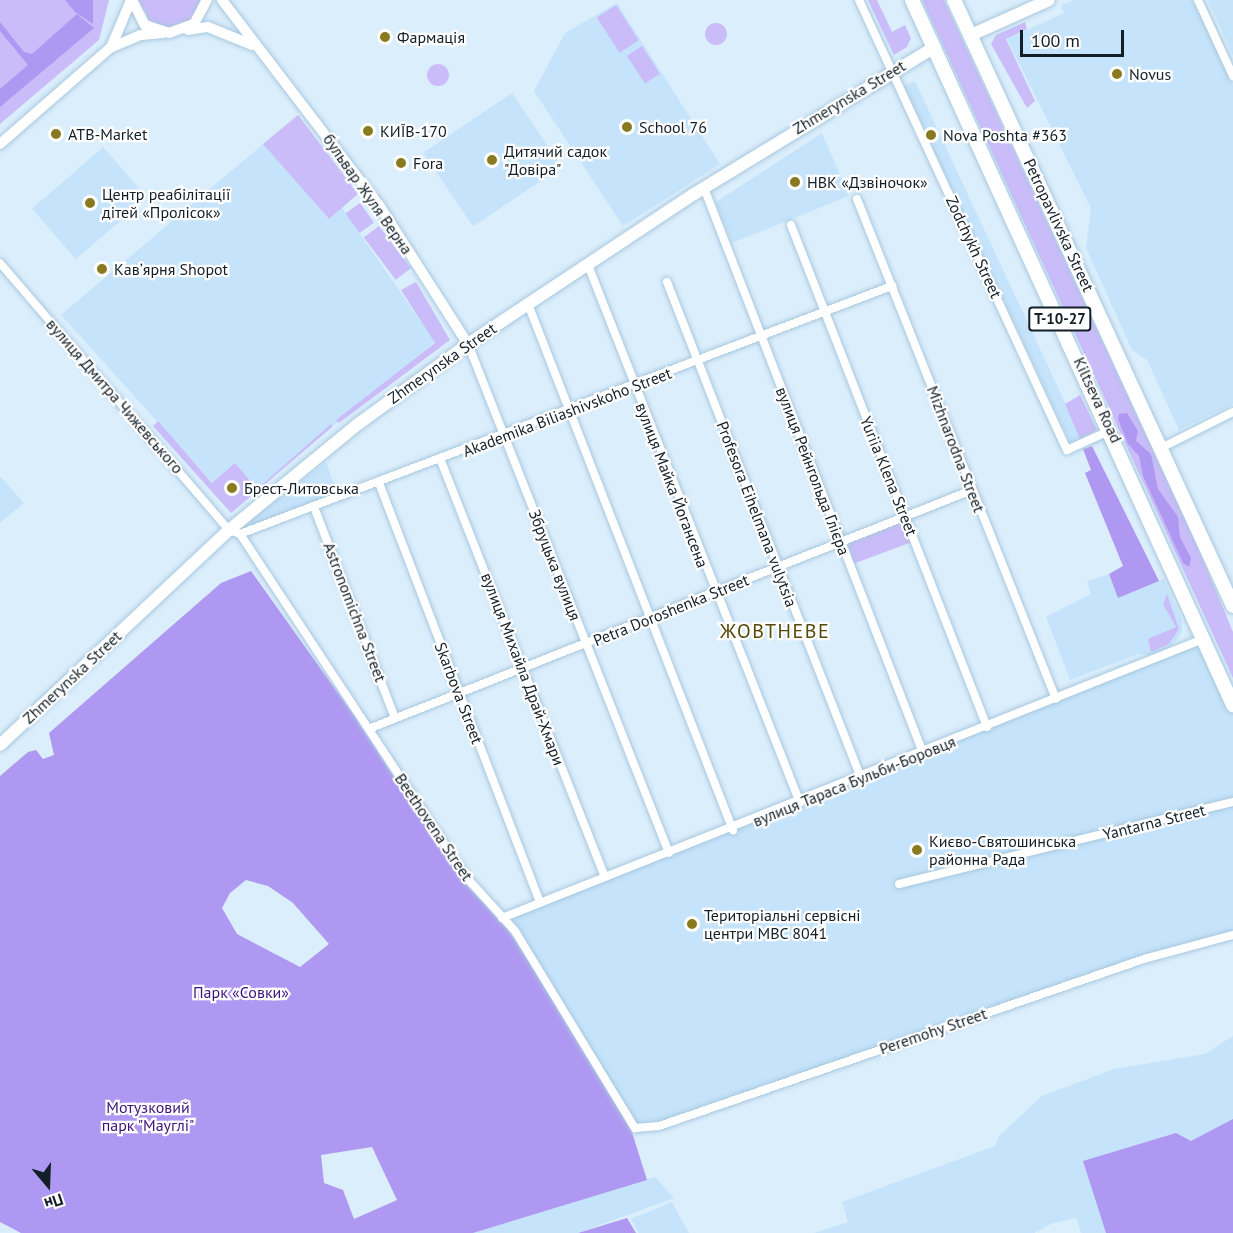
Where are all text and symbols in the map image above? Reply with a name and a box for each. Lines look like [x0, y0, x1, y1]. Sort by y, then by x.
scale bar [1023, 18, 1126, 56]
place label: Фармація [397, 27, 465, 47]
text: 100 m [1031, 29, 1080, 52]
marker: Фармація [378, 30, 392, 44]
street label: Zhmerynska Street [789, 56, 909, 138]
place label: Novus [1129, 64, 1171, 84]
marker: Novus [1110, 67, 1124, 81]
place label: School 76 [639, 117, 707, 137]
marker: School 76 [620, 120, 634, 134]
place label: КИЇВ-170 [380, 121, 447, 141]
place label: ATB-Market [68, 124, 147, 144]
marker: КИЇВ-170 [361, 124, 375, 138]
place label: Nova Poshta #363 [943, 125, 1067, 145]
marker: ATB-Market [49, 127, 63, 141]
marker: Nova Poshta #363 [924, 128, 938, 142]
street label: бульвар Жуля Верна [319, 130, 417, 258]
place label: Дитячий садок "Довіра" [504, 141, 607, 179]
place label: Fora [413, 153, 443, 173]
marker: Дитячий садок "Довіра" [485, 153, 499, 167]
marker: Fora [394, 156, 408, 170]
street label: Petropavlivska Street [1020, 156, 1098, 294]
place label: НВК «Дзвіночок» [807, 172, 928, 192]
marker: НВК «Дзвіночок» [788, 175, 802, 189]
place label: Центр реабілітації дітей «Пролісок» [102, 184, 230, 222]
street label: Zodchykh Street [942, 193, 1006, 301]
marker: Центр реабілітації дітей «Пролісок» [83, 196, 97, 210]
place label: Кавʼярня Shopot [114, 259, 228, 279]
marker: Кавʼярня Shopot [95, 262, 109, 276]
road number: Т-10-27 [1027, 307, 1093, 331]
street label: вулиця Дмитра Чижевського [42, 314, 188, 478]
street label: Zhmerynska Street [384, 319, 500, 407]
street label: Kiltseva Road [1070, 354, 1126, 446]
street label: Akademika Biliashivskoho Street [460, 363, 674, 461]
street label: Mizhnarodna Street [923, 383, 989, 515]
street label: вулиця Рейнгольда Глієра [772, 384, 854, 558]
street label: вулиця Майка Йогансена [632, 400, 712, 570]
street label: Yuriia Klena Street [856, 414, 922, 538]
street label: Profesora Eihelmana vulytsia [713, 418, 801, 610]
place label: Брест-Литовська [244, 478, 359, 498]
marker: Брест-Литовська [225, 481, 239, 495]
street label: Збруцька вулиця [525, 507, 585, 623]
street label: Astronomichna Street [320, 540, 390, 684]
street label: вулиця Михайла Драй-Хмари [477, 570, 569, 768]
street label: Petra Doroshenka Street [591, 570, 751, 650]
district label: ЖОВТНЕВЕ [720, 619, 830, 643]
street label: Zhmerynska Street [19, 626, 125, 728]
street label: Skarbova Street [431, 639, 487, 747]
street label: вулиця Тараса Бульби-Боровця [750, 731, 958, 831]
street label: Beethovena Street [391, 770, 477, 884]
street label: Yantarna Street [1101, 800, 1207, 844]
place label: Києво-Святошинська районна Рада [929, 831, 1076, 869]
marker: Києво-Святошинська районна Рада [910, 843, 924, 857]
place label: Територіальні сервісні центри МВС 8041 [704, 905, 861, 943]
marker: Територіальні сервісні центри МВС 8041 [685, 917, 699, 931]
park label: Парк «Совки» [193, 982, 289, 1002]
street label: Peremohy Street [876, 1004, 990, 1058]
park label: Мотузковий парк "Мауглі" [101, 1097, 195, 1135]
north arrow [18, 1155, 78, 1215]
text: Пн [42, 1189, 66, 1215]

